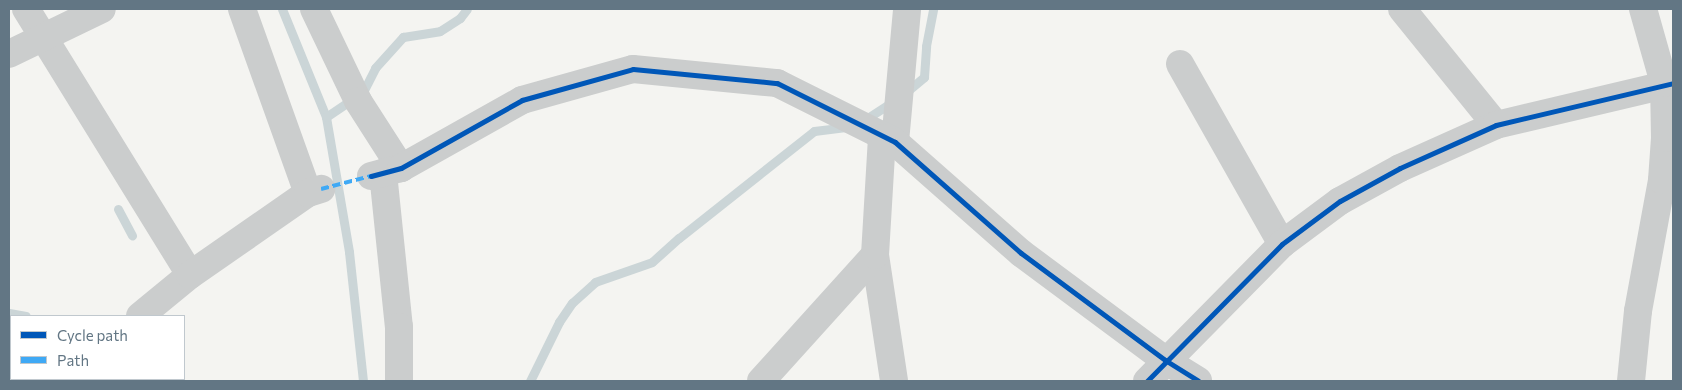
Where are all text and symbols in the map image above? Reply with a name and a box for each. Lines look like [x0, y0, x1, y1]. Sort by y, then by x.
legend [10, 315, 185, 380]
text: Cycle path [57, 326, 128, 344]
text: Path [57, 351, 89, 369]

